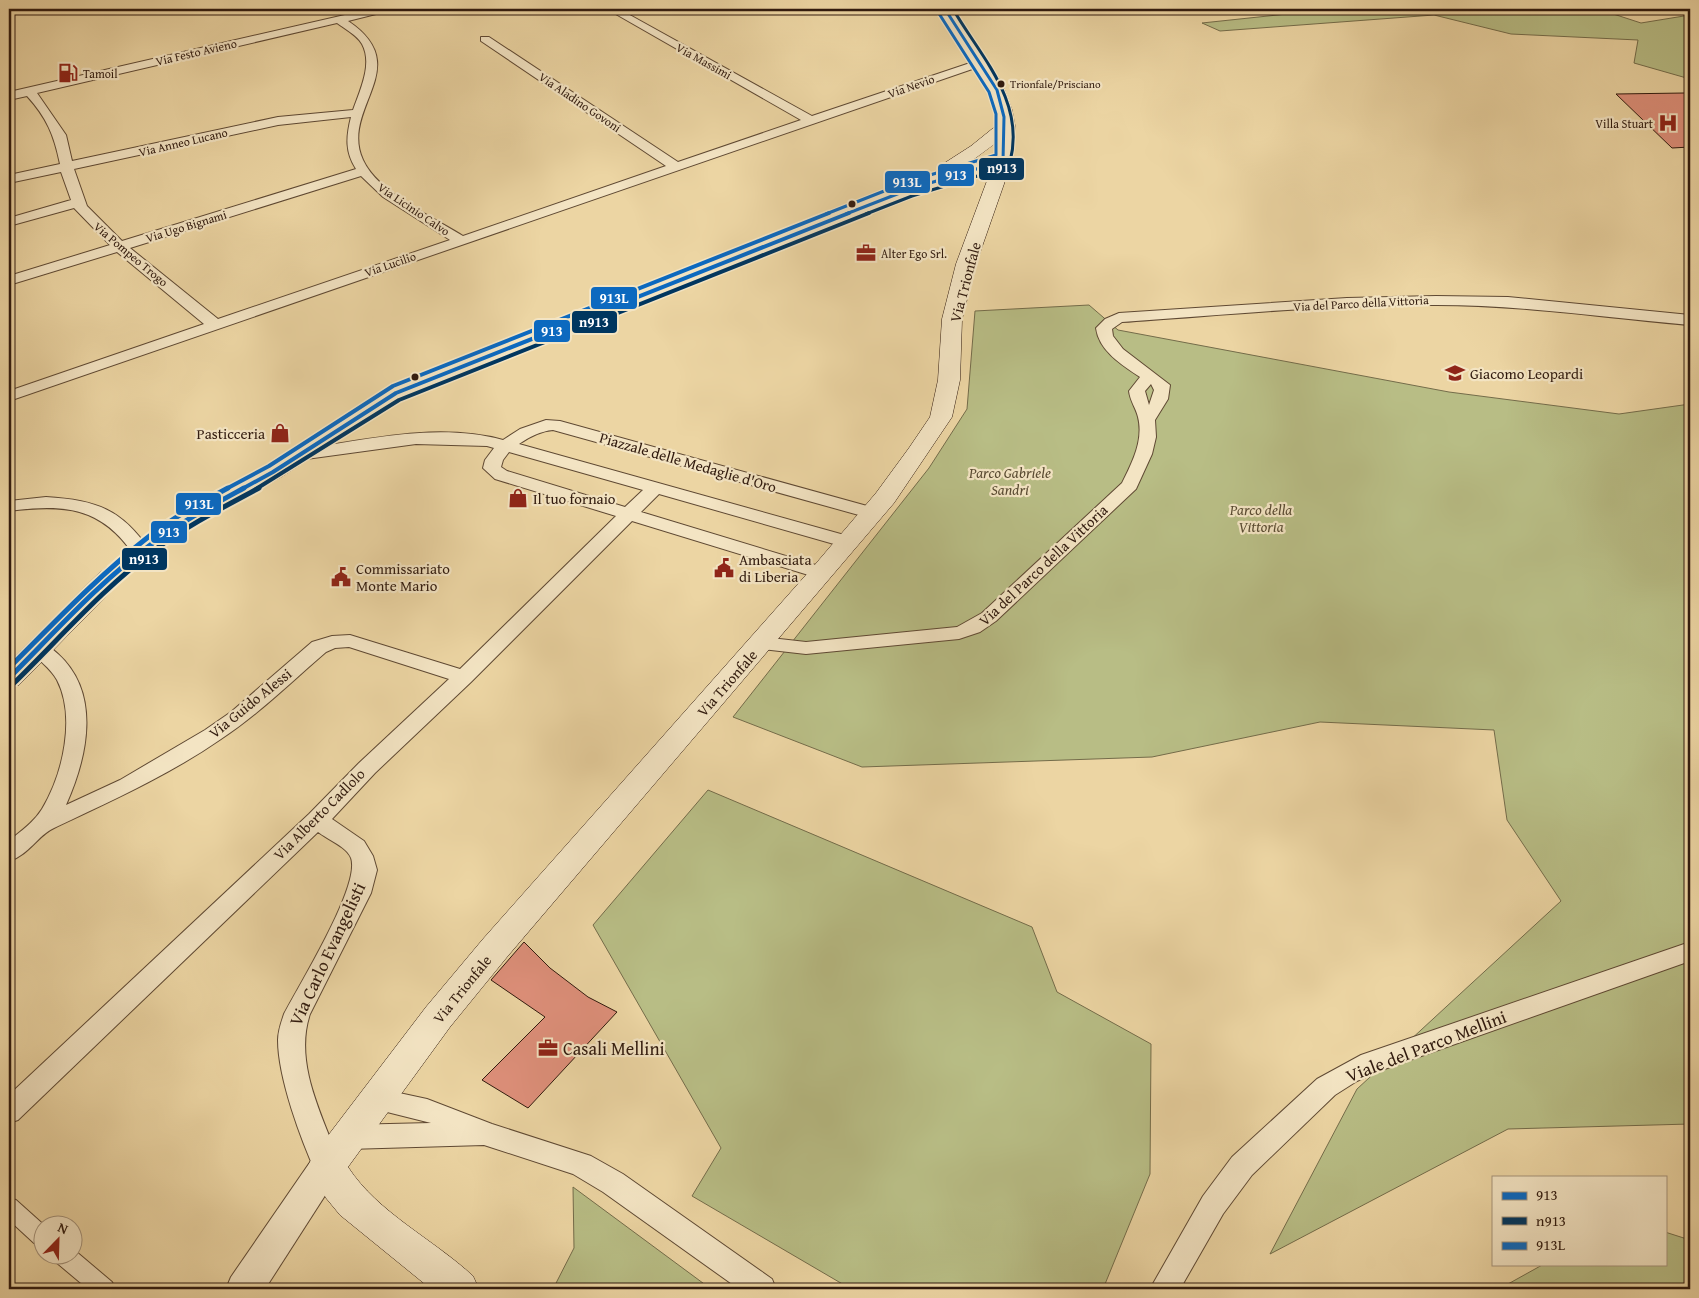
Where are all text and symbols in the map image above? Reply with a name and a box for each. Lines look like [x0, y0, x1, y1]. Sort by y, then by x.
street label: Via Festo Avieno [154, 34, 238, 70]
street label: Via Massimi [673, 39, 735, 84]
fuel station icon: Tamoil [57, 62, 79, 84]
place label: Tamoil [83, 65, 118, 82]
street label: Via Aladino Govoni [535, 68, 625, 136]
street label: Via Nevio [885, 70, 937, 102]
place label: Trionfale/Prisciano [1010, 76, 1101, 92]
marker: Trionfale/Prisciano [996, 79, 1006, 89]
hospital icon: Villa Stuart [1657, 112, 1679, 134]
place label: Villa Stuart [1595, 115, 1654, 132]
street label: Via Anneo Lucano [137, 123, 229, 161]
line badge: n913 [978, 157, 1025, 181]
text: n913 [987, 158, 1017, 178]
line badge: 913 [937, 163, 975, 187]
text: 913 [945, 165, 967, 185]
line badge: 913L [884, 170, 931, 194]
text: 913L [892, 172, 922, 192]
street label: Via Licinio Calvo [375, 179, 453, 239]
unlabelled marker [847, 199, 857, 209]
street label: Via Ugo Bignami [143, 205, 229, 246]
street label: Via Pompeo Trogo [90, 218, 172, 290]
street label: Via Trionfale [944, 239, 986, 325]
office icon: Alter Ego Srl. [855, 242, 877, 264]
place label: Alter Ego Srl. [881, 245, 947, 262]
street label: Via Lucilio [362, 247, 418, 281]
line badge: 913L [590, 286, 638, 310]
text: 913L [599, 288, 629, 308]
street label: Via del Parco della Vittoria [1293, 291, 1429, 315]
line badge: n913 [571, 310, 618, 334]
text: n913 [579, 312, 609, 332]
line badge: 913 [533, 319, 571, 343]
text: 913 [541, 321, 563, 341]
school or university icon: Giacomo Leopardi [1444, 362, 1466, 384]
place label: Giacomo Leopardi [1470, 363, 1583, 384]
unlabelled marker [410, 372, 420, 382]
shop icon: Pasticceria [269, 422, 291, 444]
place label: Pasticceria [197, 423, 265, 444]
street label: Piazzale delle Medaglie d'Oro [597, 427, 779, 497]
park label: Parco Gabriele Sandri [968, 462, 1051, 500]
shop icon: Il tuo fornaio [507, 487, 529, 509]
place label: Il tuo fornaio [533, 488, 616, 509]
line badge: 913L [175, 492, 222, 516]
text: 913L [184, 494, 214, 514]
park label: Parco della Vittoria [1229, 499, 1292, 537]
street label: Via del Parco della Vittoria [974, 500, 1112, 630]
line badge: 913 [150, 520, 188, 544]
text: 913 [158, 522, 180, 542]
line badge: n913 [121, 547, 168, 571]
text: n913 [129, 549, 159, 569]
place label: Ambasciata di Liberia [739, 549, 812, 587]
public building icon: Ambasciata di Liberia [713, 557, 735, 579]
place label: Commissariato Monte Mario [356, 558, 450, 596]
public building icon: Commissariato Monte Mario [330, 566, 352, 588]
street label: Via Trionfale [692, 645, 762, 721]
street label: Via Guido Alessi [204, 663, 296, 743]
street label: Via Alberto Cadlolo [268, 763, 370, 865]
street label: Via Carlo Evangelisti [282, 878, 372, 1030]
street label: Via Trionfale [428, 950, 496, 1028]
street label: Viale del Parco Mellini [1342, 1003, 1510, 1089]
place label: Casali Mellini [563, 1035, 665, 1062]
office icon: Casali Mellini [537, 1037, 559, 1059]
legend [1492, 1176, 1666, 1266]
text: 913 [1536, 1184, 1558, 1205]
text: n913 [1536, 1210, 1566, 1231]
north arrow [32, 1216, 82, 1266]
text: N [55, 1217, 72, 1239]
text: 913L [1536, 1234, 1566, 1255]

